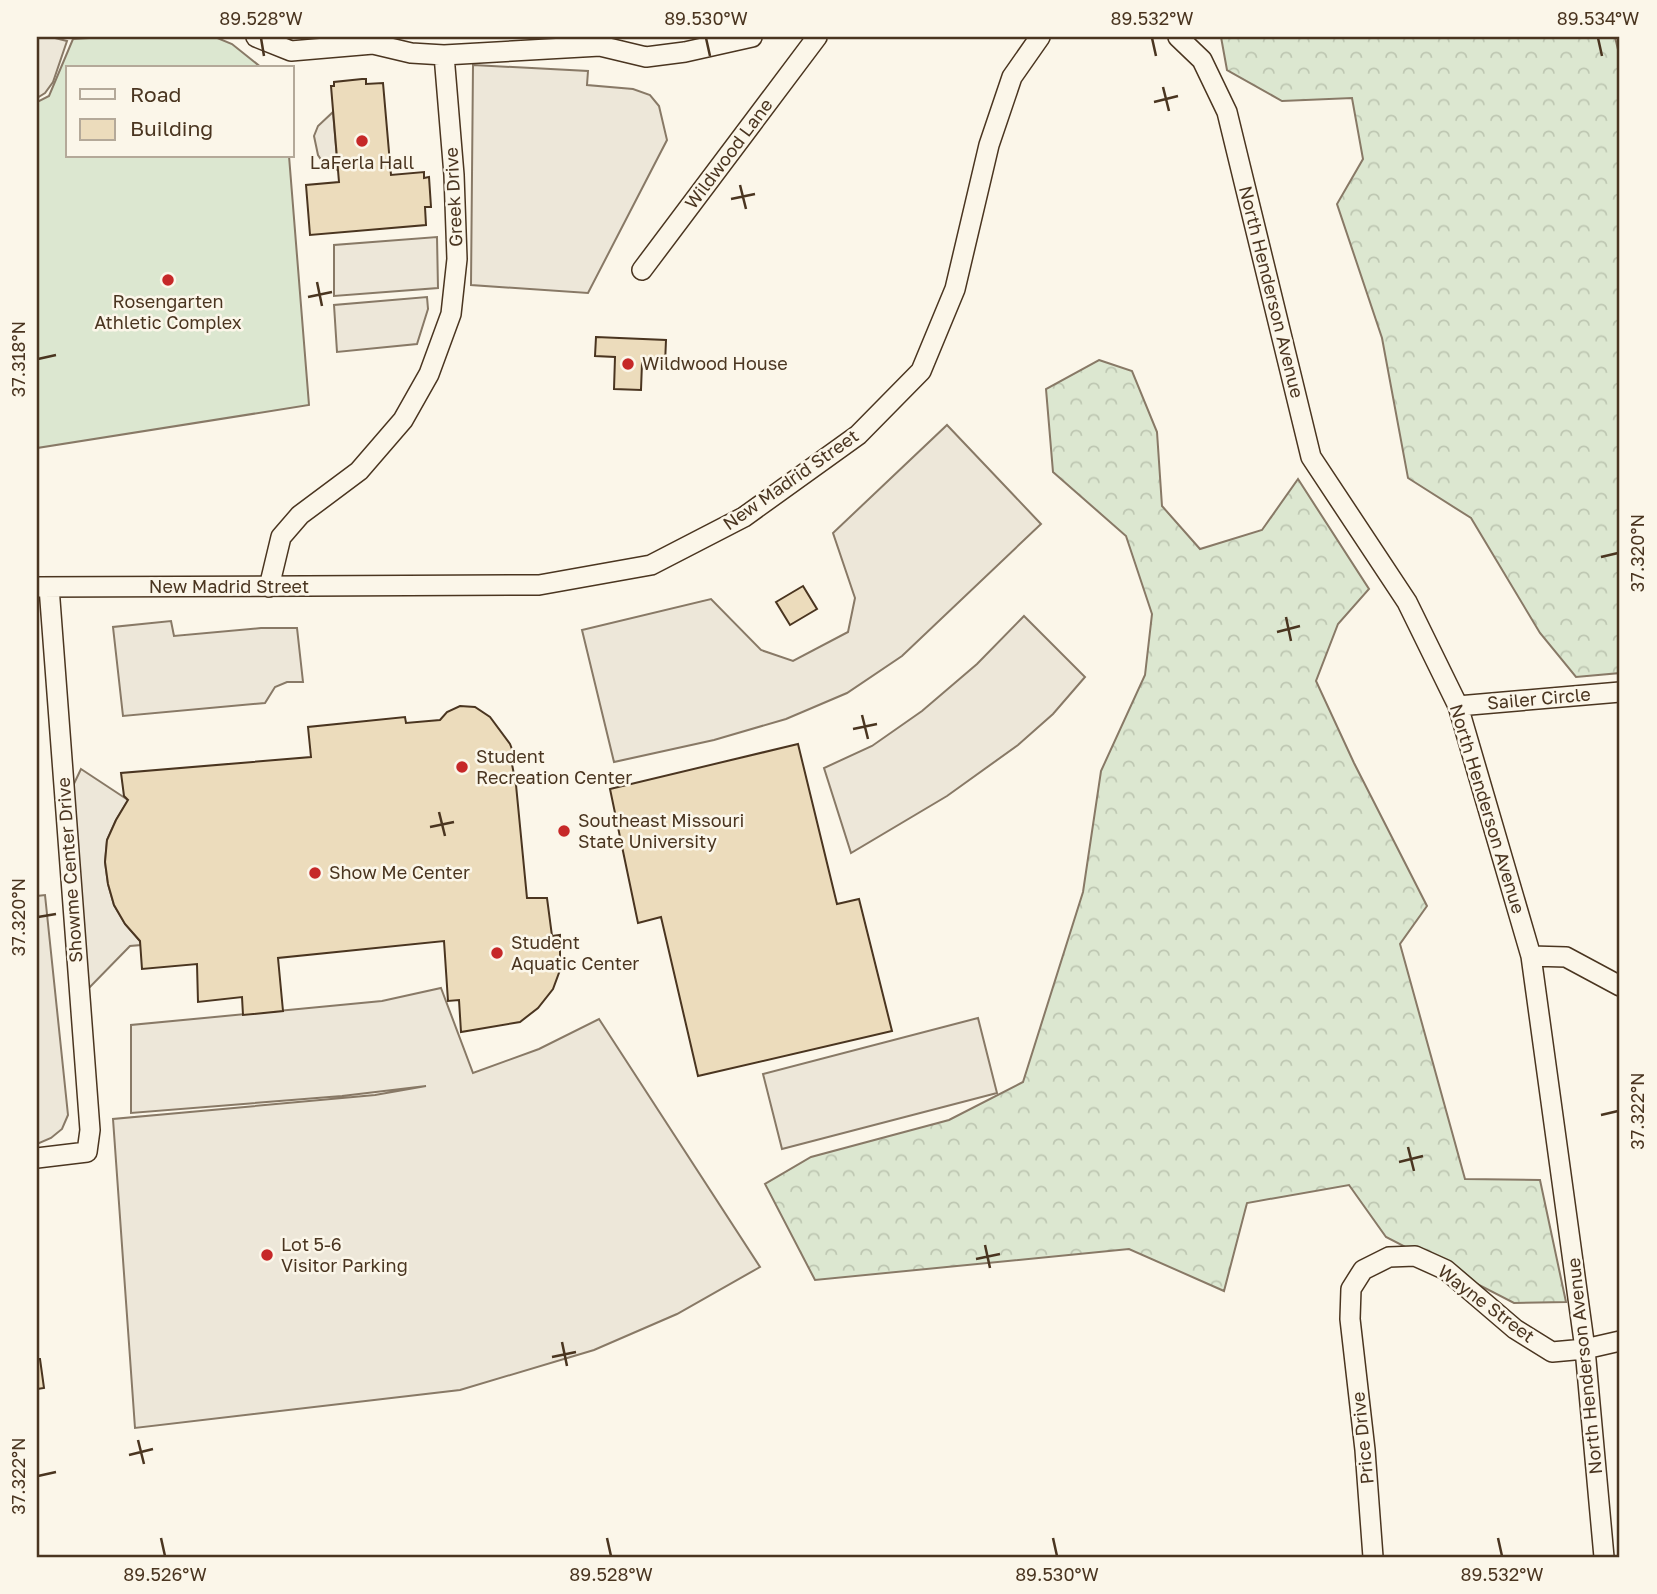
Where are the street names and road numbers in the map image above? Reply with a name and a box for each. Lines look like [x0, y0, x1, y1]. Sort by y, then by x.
street label: Wildwood Lane [680, 94, 777, 213]
street label: Greek Drive [439, 147, 467, 247]
street label: North Henderson Avenue [1235, 183, 1309, 400]
street label: New Madrid Street [718, 424, 862, 534]
street label: New Madrid Street [149, 575, 309, 597]
street label: Sailer Circle [1486, 683, 1592, 713]
street label: North Henderson Avenue [1446, 701, 1530, 916]
street label: Showme Center Drive [52, 777, 86, 964]
street label: North Henderson Avenue [1562, 1257, 1606, 1476]
street label: Wayne Street [1434, 1260, 1539, 1347]
street label: Price Drive [1346, 1391, 1378, 1485]

